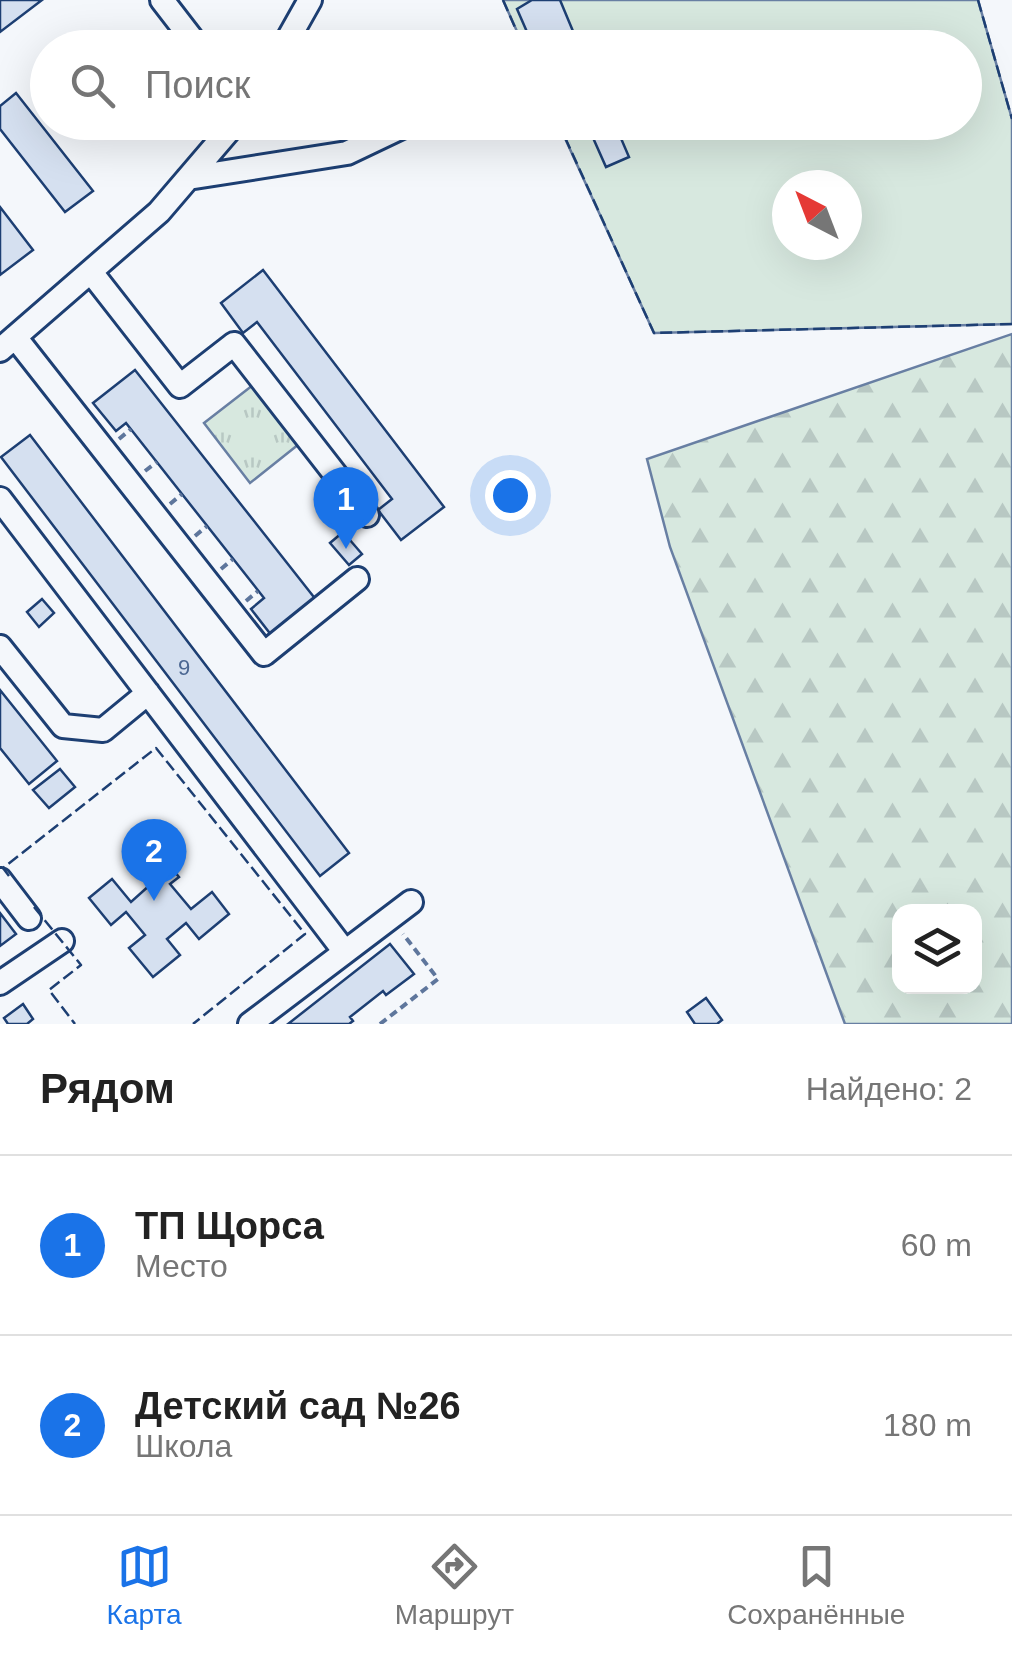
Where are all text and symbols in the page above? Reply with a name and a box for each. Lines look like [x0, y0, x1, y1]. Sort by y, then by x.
search box [30, 30, 982, 140]
icon: search [65, 58, 120, 113]
text: Поиск [145, 64, 250, 106]
north arrow [772, 170, 862, 260]
pin: 1 [314, 466, 378, 549]
your location [485, 470, 536, 521]
house number: 9 [178, 655, 190, 680]
pin: 2 [122, 818, 186, 901]
map controls [892, 904, 982, 994]
button: layers [892, 904, 982, 994]
text: Рядом [40, 1065, 175, 1112]
text: Найдено: 2 [806, 1071, 972, 1107]
text: ТП Щорса [135, 1205, 324, 1247]
text: 1 [64, 1227, 81, 1263]
text: 60 m [901, 1227, 972, 1263]
text: Место [135, 1248, 228, 1284]
text: Детский сад №26 [135, 1385, 461, 1427]
text: 2 [64, 1407, 81, 1443]
text: 180 m [883, 1407, 972, 1443]
text: Школа [135, 1428, 232, 1464]
tab: Карта [107, 1539, 182, 1631]
tab: Маршрут [395, 1539, 514, 1631]
tab: Сохранённые [727, 1539, 905, 1631]

